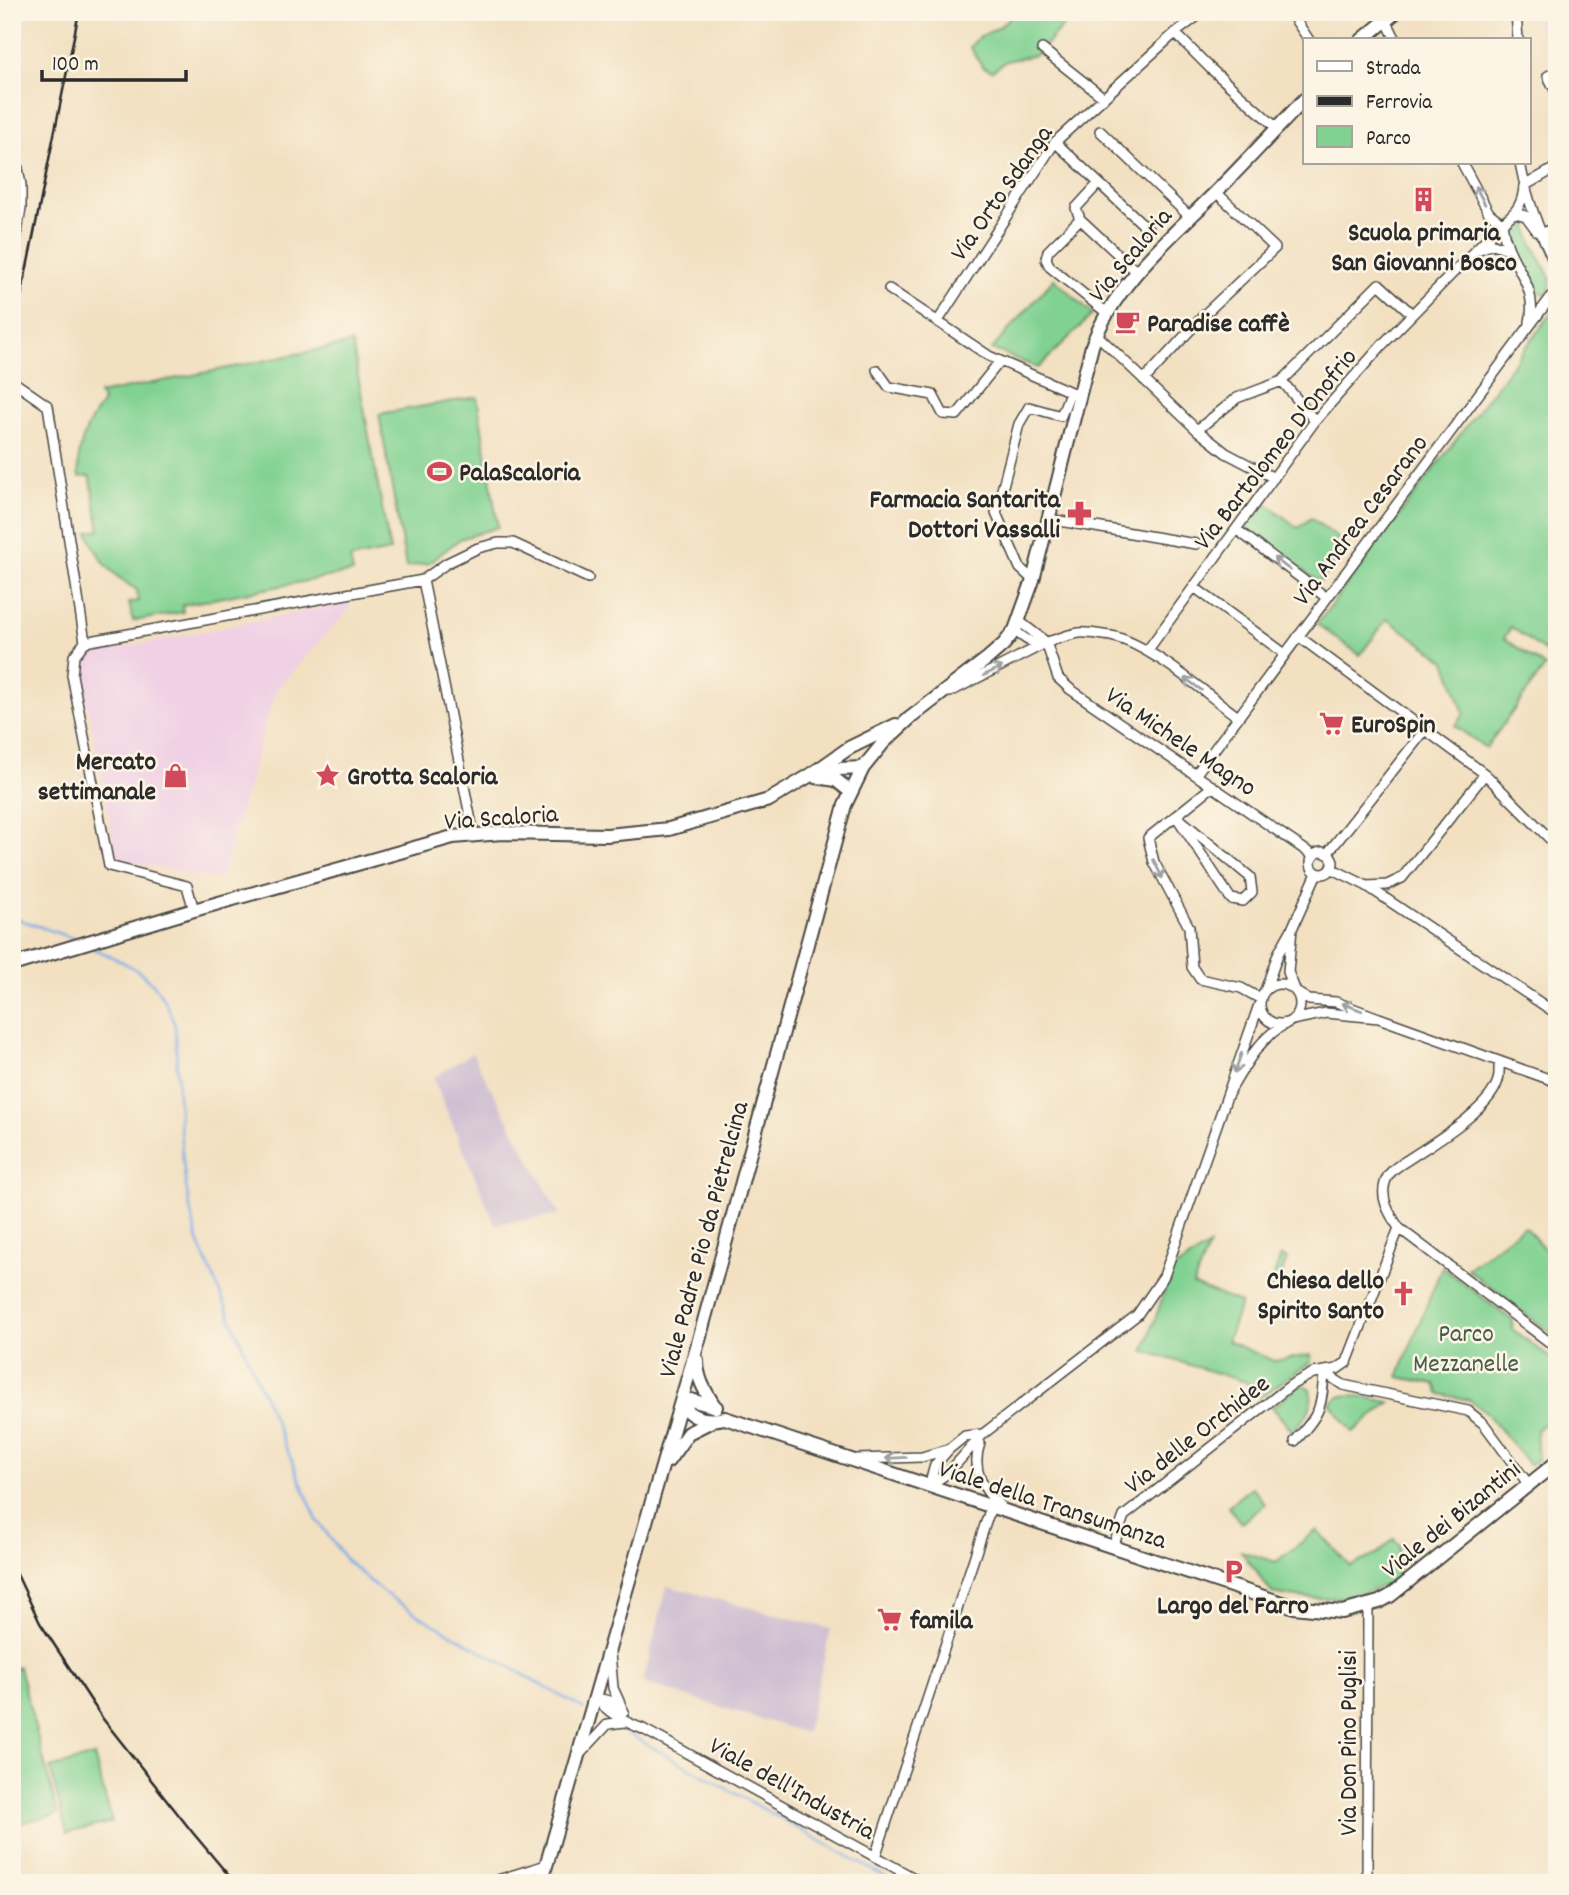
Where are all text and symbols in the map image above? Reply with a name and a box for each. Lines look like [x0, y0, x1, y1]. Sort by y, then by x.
scale bar [42, 38, 186, 82]
legend [1303, 38, 1530, 164]
text: 100 m [52, 51, 99, 81]
text: Strada [1366, 55, 1421, 85]
text: Ferrovia [1366, 89, 1433, 119]
street label: Via Orto Sdanga [942, 118, 1064, 270]
text: Parco [1366, 125, 1411, 155]
building icon: Scuola primaria San Giovanni Bosco [1410, 185, 1438, 213]
one-way arrow [1472, 185, 1486, 206]
street label: Via Scaloria [1081, 200, 1183, 312]
place label: Scuola primaria San Giovanni Bosco [1331, 216, 1517, 283]
place label: Paradise caffè [1147, 307, 1290, 344]
cafe icon: Paradise caffè [1113, 308, 1141, 336]
street label: Via Bartolomeo D'Onofrio [1186, 341, 1368, 559]
street label: Via Andrea Cesarano [1285, 428, 1439, 614]
place label: PalaScaloria [459, 456, 581, 493]
sports icon: PalaScaloria [425, 457, 453, 485]
place label: Farmacia Santarita Dottori Vassalli [869, 483, 1061, 550]
pharmacy icon: Farmacia Santarita Dottori Vassalli [1066, 499, 1094, 527]
one-way arrow [1273, 556, 1291, 571]
one-way arrow [983, 664, 1003, 678]
one-way arrow [1184, 677, 1203, 691]
street label: Via Michele Magno [1097, 679, 1263, 807]
place label: EuroSpin [1351, 708, 1435, 745]
supermarket icon: EuroSpin [1317, 709, 1345, 737]
place label: Mercato settimanale [38, 745, 156, 812]
place label: Grotta Scaloria [347, 760, 498, 797]
shop icon: Mercato settimanale [162, 761, 190, 789]
place icon: Grotta Scaloria [313, 761, 341, 789]
street label: Via Scaloria [443, 797, 560, 842]
one-way arrow [1152, 858, 1165, 879]
one-way arrow [1341, 1000, 1363, 1013]
one-way arrow [1231, 1052, 1243, 1074]
street label: Viale Padre Pio da Pietrelcina [651, 1097, 760, 1382]
place label: Chiesa dello Spirito Santo [1257, 1264, 1384, 1331]
church icon: Chiesa dello Spirito Santo [1390, 1280, 1418, 1308]
park label: Parco Mezzanelle [1413, 1317, 1519, 1384]
street label: Via delle Orchidee [1118, 1367, 1279, 1504]
one-way arrow [885, 1452, 908, 1465]
street label: Viale della Transumanza [933, 1452, 1171, 1561]
street label: Viale dei Bizantini [1375, 1453, 1530, 1588]
parking icon: Largo del Farro [1219, 1558, 1247, 1586]
place label: Largo del Farro [1157, 1589, 1309, 1626]
place label: famila [909, 1604, 973, 1641]
supermarket icon: famila [876, 1605, 904, 1633]
street label: Via Don Pino Puglisi [1332, 1650, 1369, 1836]
street label: Viale dell'Industria [702, 1729, 882, 1851]

